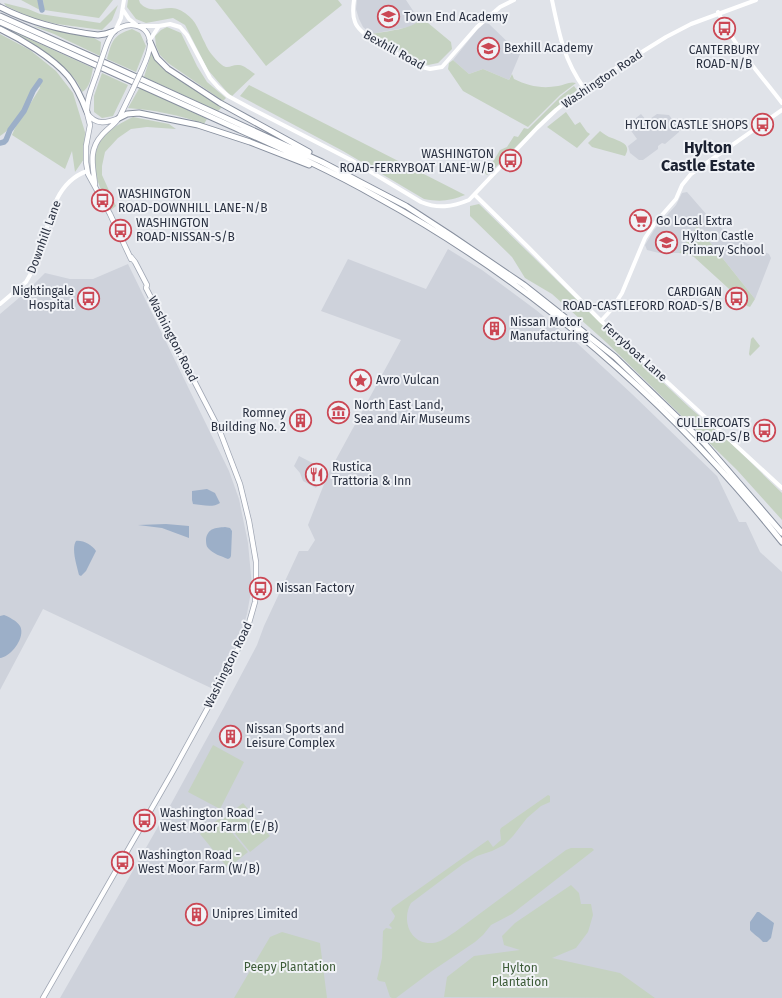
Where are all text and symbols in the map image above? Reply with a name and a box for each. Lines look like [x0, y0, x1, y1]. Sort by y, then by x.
school or university icon: Town End Academy [376, 4, 402, 30]
place label: Town End Academy [404, 10, 508, 24]
bus stop icon: CANTERBURY ROAD-N/B [711, 16, 737, 42]
street label: Bexhill Road [361, 27, 427, 73]
school or university icon: Bexhill Academy [475, 35, 501, 61]
place label: Bexhill Academy [504, 41, 593, 55]
place label: CANTERBURY ROAD-N/B [689, 43, 760, 71]
street label: Washington Road [559, 47, 645, 111]
bus stop icon: HYLTON CASTLE SHOPS [750, 112, 776, 138]
place label: HYLTON CASTLE SHOPS [625, 118, 748, 132]
district label: Hylton Castle Estate [661, 138, 755, 175]
place label: WASHINGTON ROAD-FERRYBOAT LANE-W/B [339, 147, 494, 175]
bus stop icon: WASHINGTON ROAD-FERRYBOAT LANE-W/B [497, 148, 523, 174]
place label: WASHINGTON ROAD-DOWNHILL LANE-N/B [118, 187, 268, 215]
bus stop icon: WASHINGTON ROAD-DOWNHILL LANE-N/B [89, 188, 115, 214]
street label: Downhill Lane [24, 198, 64, 276]
supermarket icon: Go Local Extra [627, 208, 653, 234]
place label: Go Local Extra [656, 214, 732, 228]
place label: WASHINGTON ROAD-NISSAN-S/B [136, 216, 235, 244]
bus stop icon: WASHINGTON ROAD-NISSAN-S/B [107, 217, 133, 243]
place label: Hylton Castle Primary School [682, 229, 765, 257]
school or university icon: Hylton Castle Primary School [653, 230, 679, 256]
place label: Nightingale Hospital [12, 284, 74, 312]
bus stop icon: Nightingale Hospital [76, 285, 102, 311]
place label: CARDIGAN ROAD-CASTLEFORD ROAD-S/B [562, 285, 722, 313]
bus stop icon: CARDIGAN ROAD-CASTLEFORD ROAD-S/B [724, 286, 750, 312]
street label: Washington Road [145, 294, 201, 384]
place label: Nissan Motor Manufacturing [510, 315, 589, 343]
building icon: Nissan Motor Manufacturing [482, 316, 508, 342]
street label: Ferryboat Lane [600, 320, 670, 384]
place icon: Avro Vulcan [347, 367, 373, 393]
place label: Avro Vulcan [376, 373, 439, 387]
place label: North East Land, Sea and Air Museums [354, 398, 470, 426]
museum icon: North East Land, Sea and Air Museums [325, 399, 351, 425]
place label: Romney Building No. 2 [211, 406, 286, 434]
building icon: Romney Building No. 2 [288, 407, 314, 433]
place label: CULLERCOATS ROAD-S/B [676, 416, 750, 444]
bus stop icon: CULLERCOATS ROAD-S/B [752, 417, 778, 443]
place label: Rustica Trattoria & Inn [332, 460, 411, 488]
restaurant icon: Rustica Trattoria & Inn [304, 461, 330, 487]
bus stop icon: Nissan Factory [248, 575, 274, 601]
place label: Nissan Factory [276, 581, 355, 595]
street label: Washington Road [201, 620, 255, 710]
place label: Nissan Sports and Leisure Complex [246, 722, 344, 750]
building icon: Nissan Sports and Leisure Complex [217, 723, 243, 749]
place label: Washington Road - West Moor Farm (E/B) [160, 806, 278, 834]
bus stop icon: Washington Road - West Moor Farm (E/B) [131, 807, 157, 833]
place label: Washington Road - West Moor Farm (W/B) [138, 848, 260, 876]
bus stop icon: Washington Road - West Moor Farm (W/B) [110, 849, 136, 875]
building icon: Unipres Limited [183, 901, 209, 927]
place label: Unipres Limited [212, 907, 298, 921]
park label: Peepy Plantation [244, 960, 336, 974]
park label: Hylton Plantation [492, 961, 548, 989]

